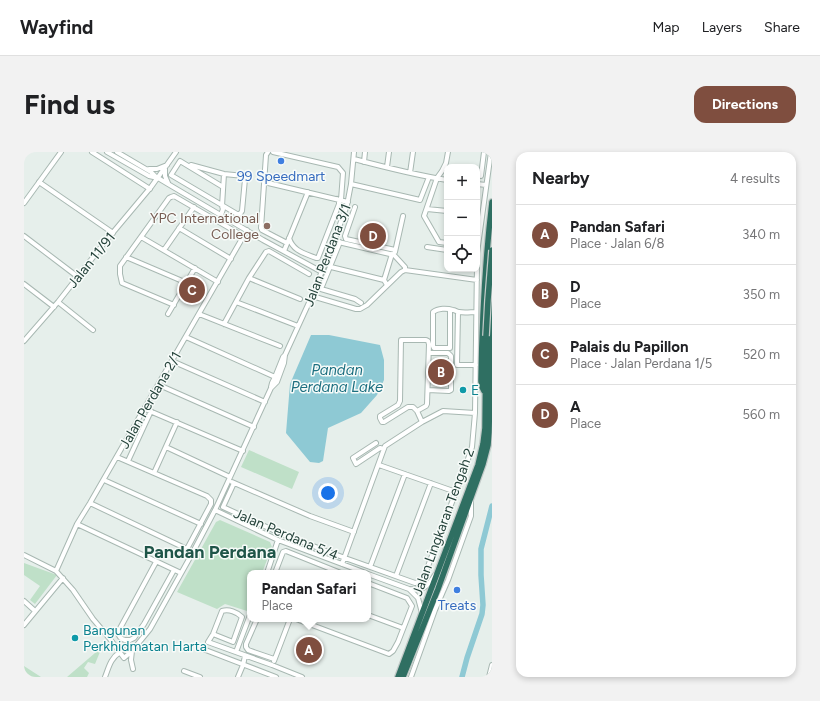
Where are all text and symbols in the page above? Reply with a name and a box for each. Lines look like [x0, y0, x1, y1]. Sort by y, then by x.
text: Wayfind [20, 16, 93, 39]
text: Map [652, 19, 680, 36]
text: Layers [702, 19, 742, 36]
text: Share [764, 19, 800, 36]
button: Directions [694, 86, 796, 123]
text: Find us [24, 87, 115, 121]
marker: 99 Speedmart [276, 156, 286, 166]
map controls [444, 164, 480, 272]
button: + [444, 164, 480, 200]
place label: 99 Speedmart [237, 168, 325, 185]
text: Nearby [532, 168, 590, 188]
text: 4 results [730, 171, 780, 186]
button: − [444, 200, 480, 236]
street label: Jalan Perdana 3/1 [300, 201, 355, 309]
place label: YPC International College [150, 210, 259, 243]
text: Pandan Safari [570, 218, 665, 236]
marker: YPC International College [262, 221, 272, 231]
pin: D [360, 221, 386, 251]
text: A [540, 227, 550, 242]
text: 340 m [742, 227, 780, 242]
street label: Jalan 11/91 [64, 229, 119, 292]
button: locate [444, 236, 480, 272]
text: Place · Jalan 6/8 [570, 236, 665, 251]
pin: C [179, 275, 205, 305]
text: D [570, 278, 581, 296]
text: B [541, 287, 549, 302]
text: 350 m [743, 287, 780, 302]
text: Place [570, 296, 601, 311]
text: Palais du Papillon [570, 338, 689, 356]
text: C [540, 347, 550, 362]
text: 520 m [743, 347, 780, 362]
street label: Jalan Perdana 2/1 [116, 349, 185, 452]
text: Place · Jalan Perdana 1/5 [570, 356, 712, 371]
pin: B [428, 357, 454, 387]
water label: Pandan Perdana Lake [291, 361, 383, 396]
place label: E [471, 382, 479, 399]
marker: E [458, 385, 468, 395]
text: A [570, 398, 581, 416]
text: D [540, 407, 550, 422]
text: 560 m [743, 407, 780, 422]
text: Place [570, 416, 601, 431]
street label: Jalan Lingkaran Tengah 2 [409, 446, 478, 598]
your location [318, 483, 338, 503]
street label: Jalan Perdana 5/4 [231, 505, 341, 564]
district label: Pandan Perdana [144, 541, 276, 563]
popup [247, 570, 371, 622]
text: Pandan Safari [262, 580, 356, 598]
marker: Treats [452, 585, 462, 595]
place label: Treats [438, 597, 476, 614]
text: Place [262, 598, 293, 613]
place label: Bangunan Perkhidmatan Harta [83, 622, 207, 655]
marker: Bangunan Perkhidmatan Harta [70, 633, 80, 643]
pin: A [296, 635, 322, 665]

